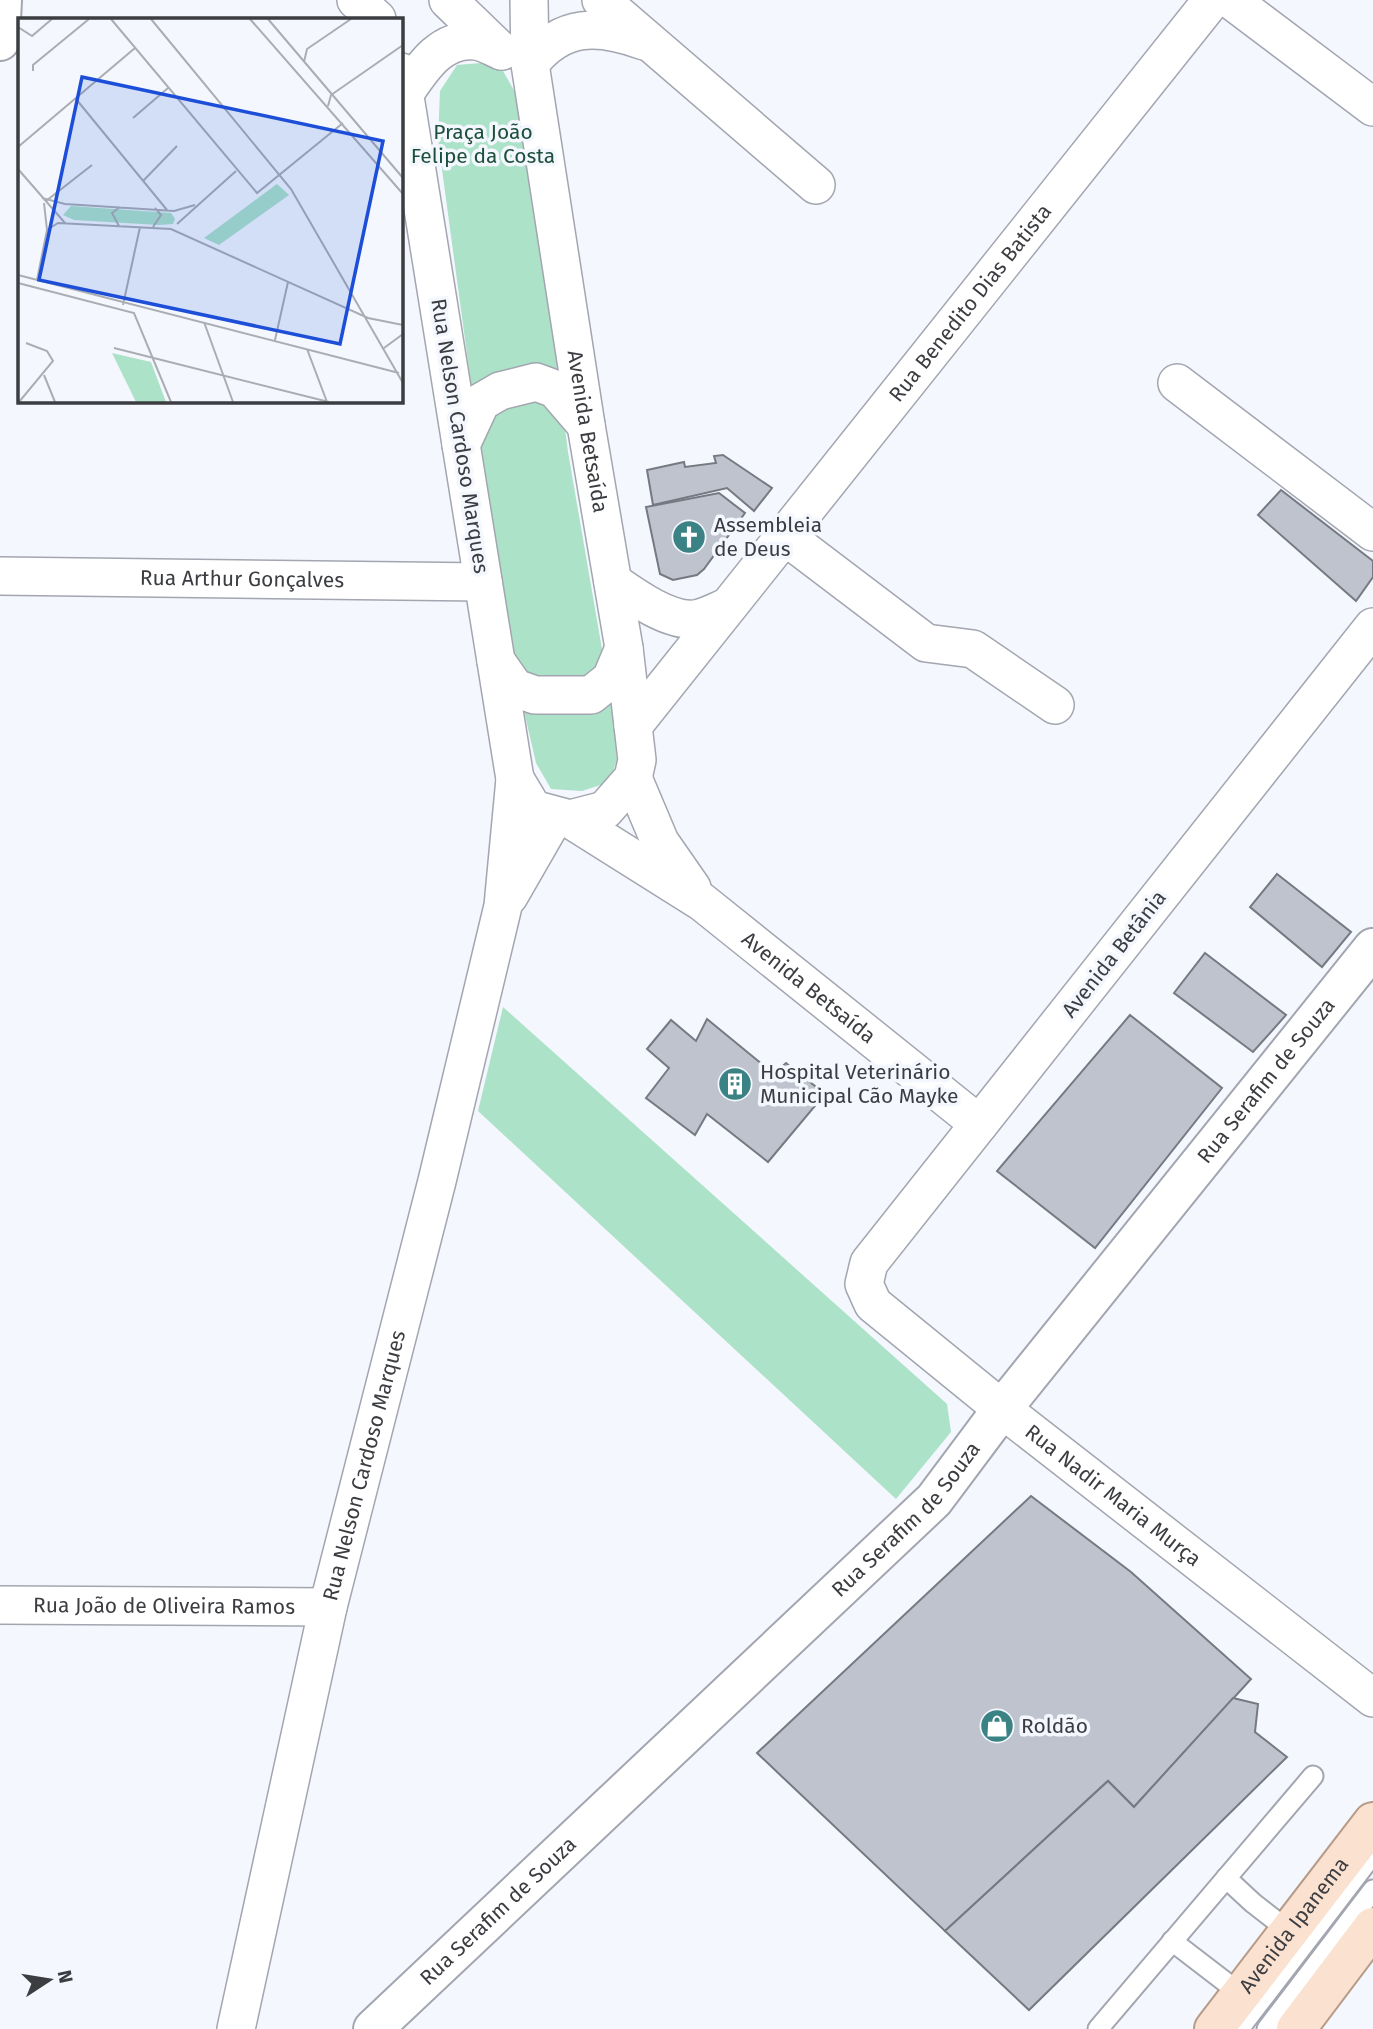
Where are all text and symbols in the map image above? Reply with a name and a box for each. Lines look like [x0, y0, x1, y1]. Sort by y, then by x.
inset map [18, 18, 402, 402]
park label: Praça João Felipe da Costa [411, 119, 555, 169]
street label: Rua Benedito Dias Batista [883, 199, 1057, 407]
street label: Rua Nelson Cardoso Marques [425, 297, 495, 575]
street label: Avenida Betsaída [562, 348, 614, 515]
place label: Assembleia de Deus [714, 512, 822, 562]
church icon: Assembleia de Deus [670, 518, 708, 556]
street label: Rua Arthur Gonçalves [140, 565, 344, 593]
street label: Avenida Betânia [1056, 885, 1172, 1023]
street label: Avenida Betsaída [736, 926, 881, 1049]
street label: Rua Serafim de Souza [1192, 993, 1341, 1169]
place label: Hospital Veterinário Municipal Cão Mayke [760, 1059, 959, 1109]
building icon: Hospital Veterinário Municipal Cão Mayke [716, 1065, 754, 1103]
street label: Rua Nelson Cardoso Marques [317, 1327, 411, 1603]
street label: Rua Nadir Maria Murça [1020, 1419, 1206, 1572]
street label: Rua Serafim de Souza [826, 1437, 986, 1603]
street label: Rua João de Oliveira Ramos [33, 1592, 295, 1620]
shop icon: Roldão [978, 1707, 1016, 1745]
place label: Roldão [1021, 1713, 1088, 1739]
street label: Rua Serafim de Souza [415, 1831, 582, 1991]
street label: Avenida Ipanema [1233, 1852, 1354, 1998]
north arrow [14, 1945, 84, 2015]
text: N [53, 1968, 78, 1985]

